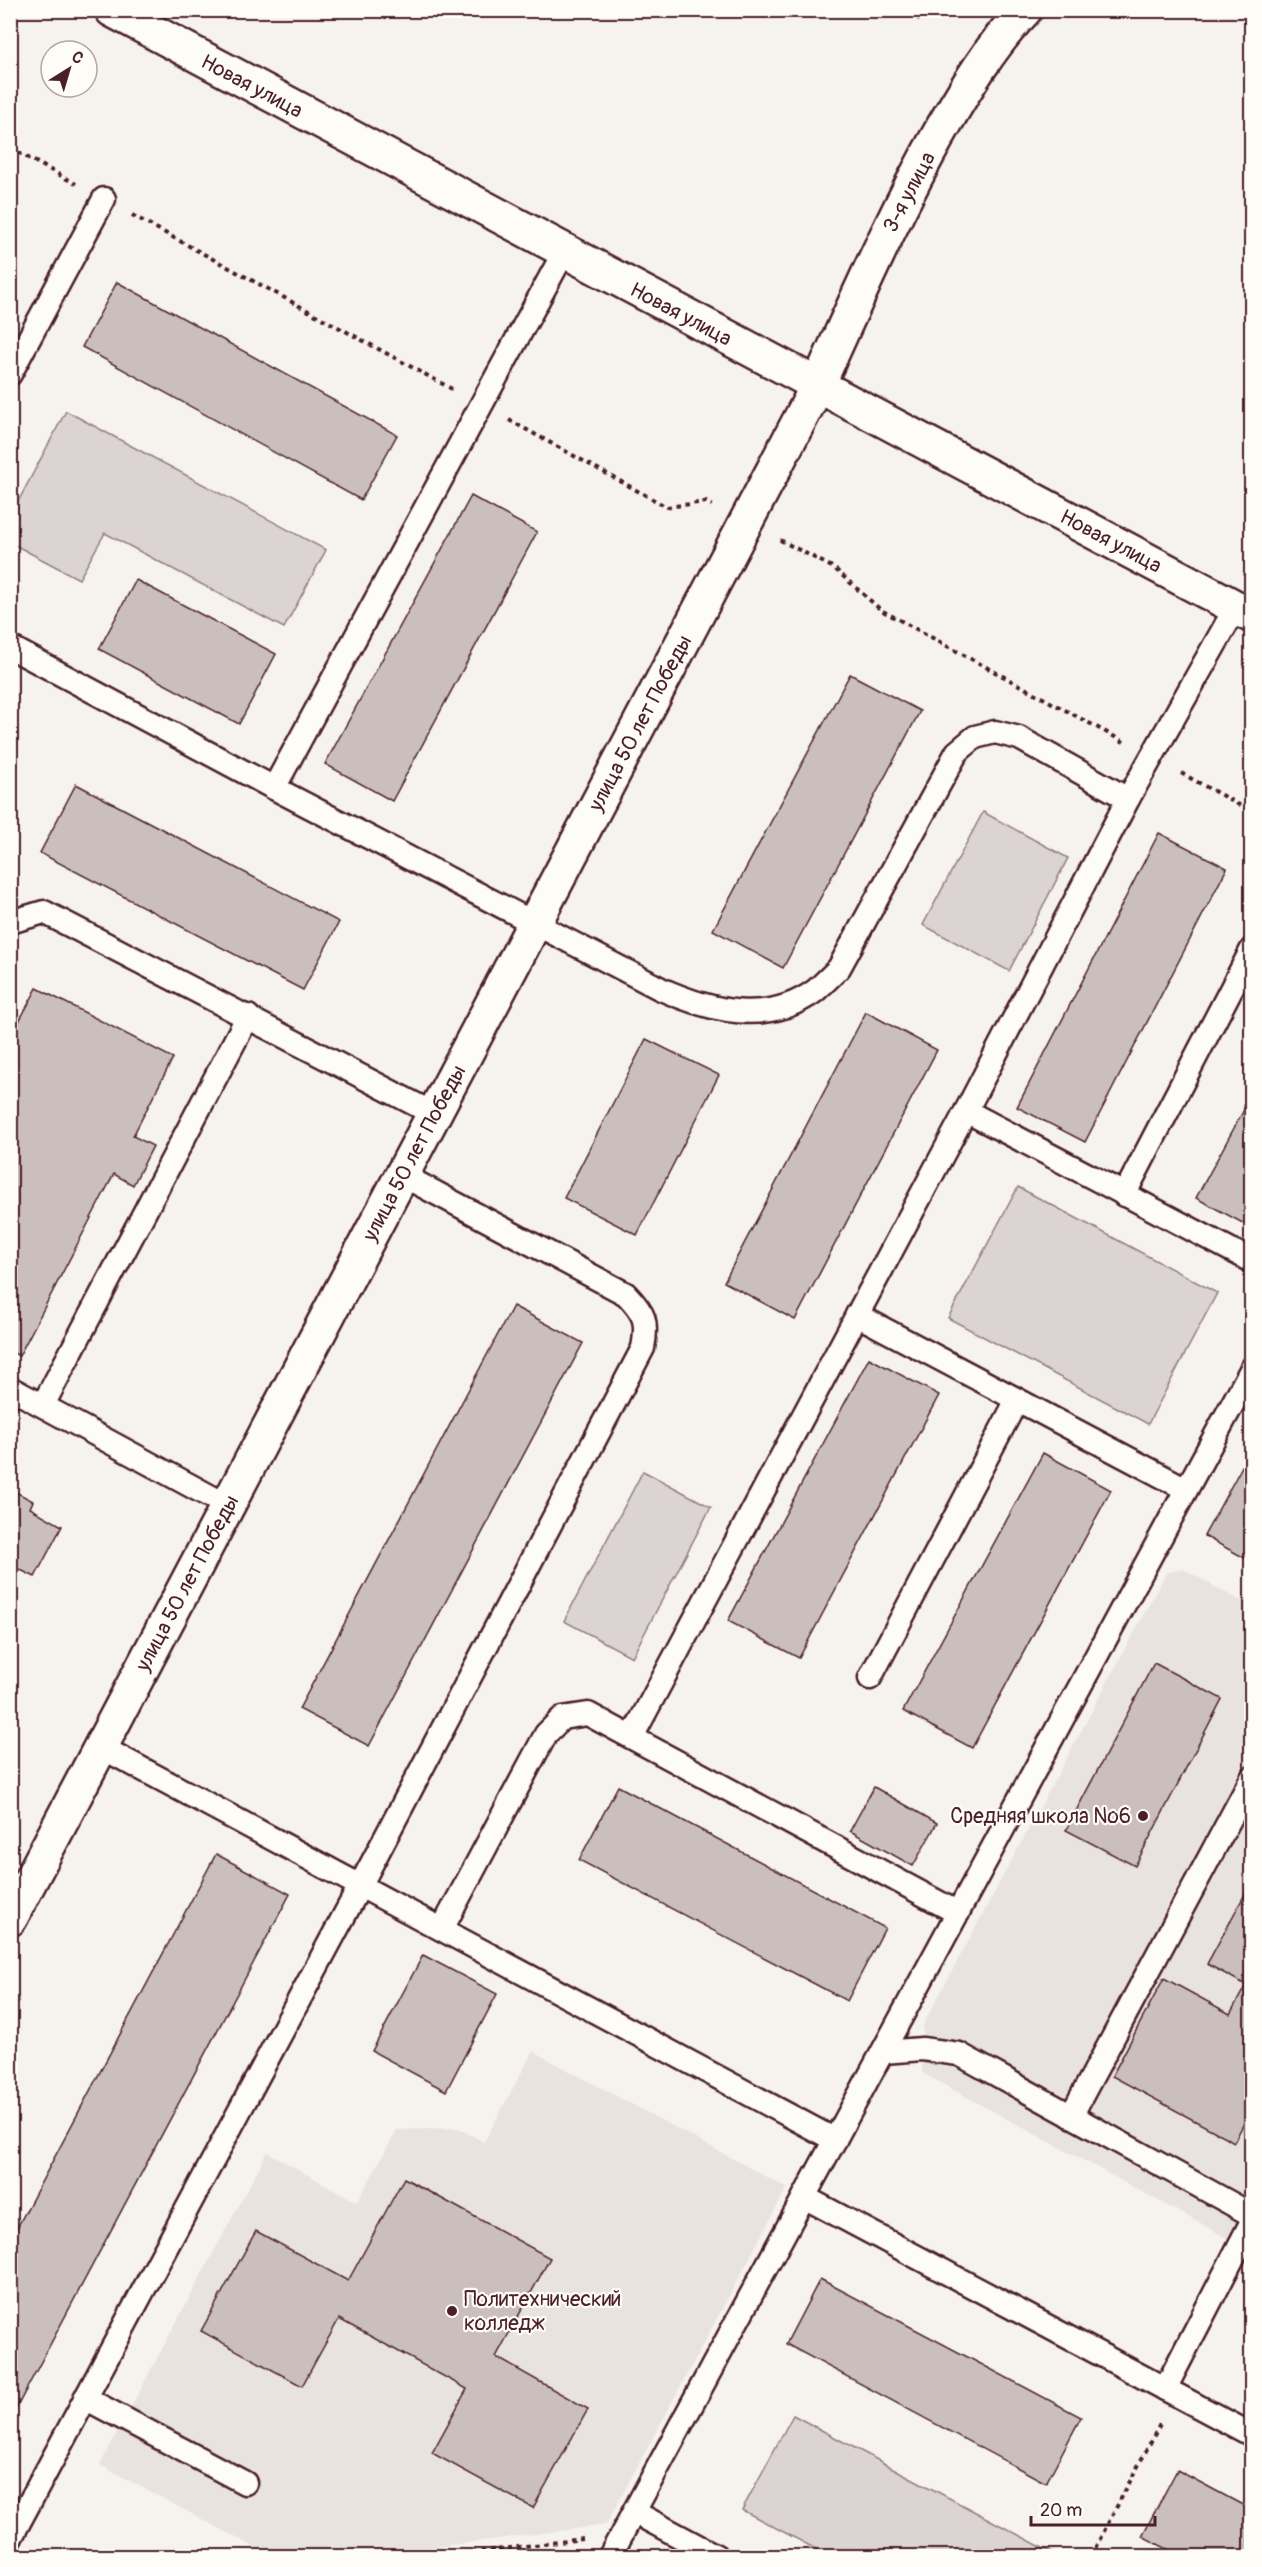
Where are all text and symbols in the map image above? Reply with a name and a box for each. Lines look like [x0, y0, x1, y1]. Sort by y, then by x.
north arrow [39, 39, 99, 99]
text: С [67, 47, 87, 69]
street label: Новая улица [196, 48, 307, 125]
street label: 3-я улица [877, 147, 942, 237]
street label: Новая улица [625, 276, 736, 353]
street label: Новая улица [1055, 503, 1166, 580]
street label: улица 50 лет Победы [582, 630, 698, 817]
street label: улица 50 лет Победы [356, 1060, 472, 1247]
street label: улица 50 лет Победы [129, 1490, 245, 1677]
place label: Средняя школа №6 [950, 1803, 1131, 1830]
marker: Средняя школа №6 [1136, 1809, 1150, 1823]
place label: Политехнический колледж [464, 2286, 621, 2337]
marker: Политехнический колледж [445, 2304, 459, 2318]
scale bar [1031, 2489, 1156, 2527]
text: 20 m [1040, 2499, 1082, 2522]

